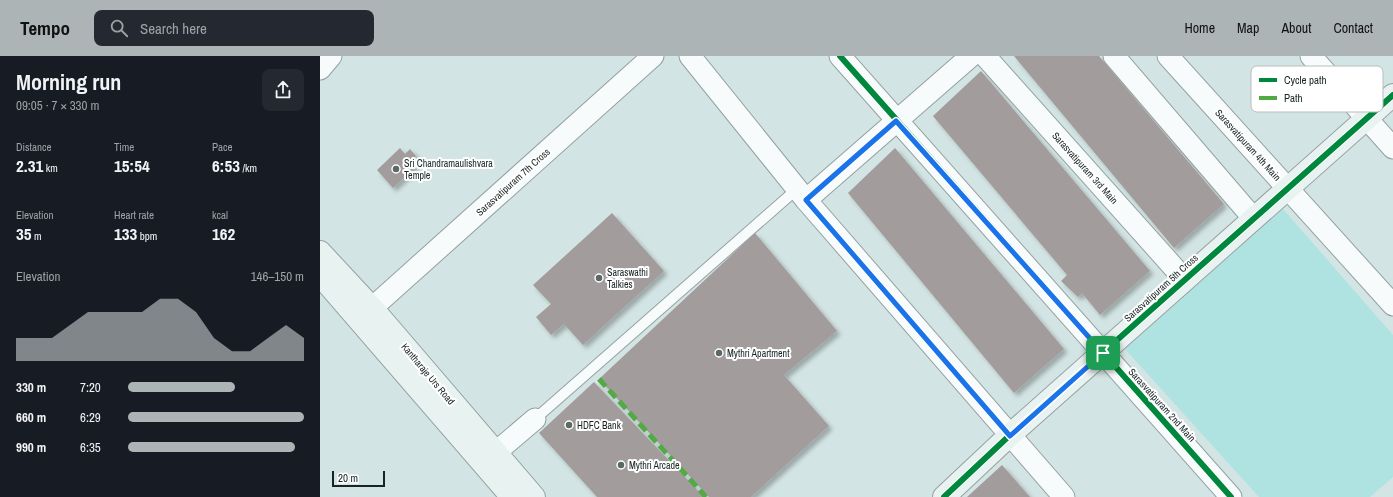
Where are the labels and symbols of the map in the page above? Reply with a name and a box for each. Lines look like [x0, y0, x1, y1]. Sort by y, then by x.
legend [1251, 66, 1383, 112]
text: Cycle path [1284, 73, 1327, 87]
text: Path [1284, 91, 1303, 105]
street label: Sarasvatipuram 4th Main [1212, 106, 1284, 184]
street label: Sarasvatipuram 3rd Main [1049, 129, 1121, 207]
street label: Sarasvatipuram 7th Cross [473, 145, 553, 219]
place label: Sri Chandramaulishvara Temple [404, 157, 493, 182]
marker: Sri Chandramaulishvara Temple [391, 164, 401, 174]
street label: Sarasvatipuram 5th Cross [1121, 251, 1201, 325]
place label: Saraswathi Talkies [607, 266, 648, 291]
marker: Saraswathi Talkies [594, 273, 604, 283]
pin [1086, 336, 1120, 370]
street label: Kantharaje Urs Road [398, 340, 458, 408]
place label: Mythri Apartment [727, 347, 790, 360]
marker: Mythri Apartment [714, 348, 724, 358]
street label: Sarasvatipuram 2nd Main [1126, 366, 1198, 444]
place label: HDFC Bank [577, 419, 622, 432]
marker: HDFC Bank [564, 420, 574, 430]
place label: Mythri Arcade [629, 459, 680, 472]
marker: Mythri Arcade [616, 460, 626, 470]
scale bar [332, 469, 385, 488]

